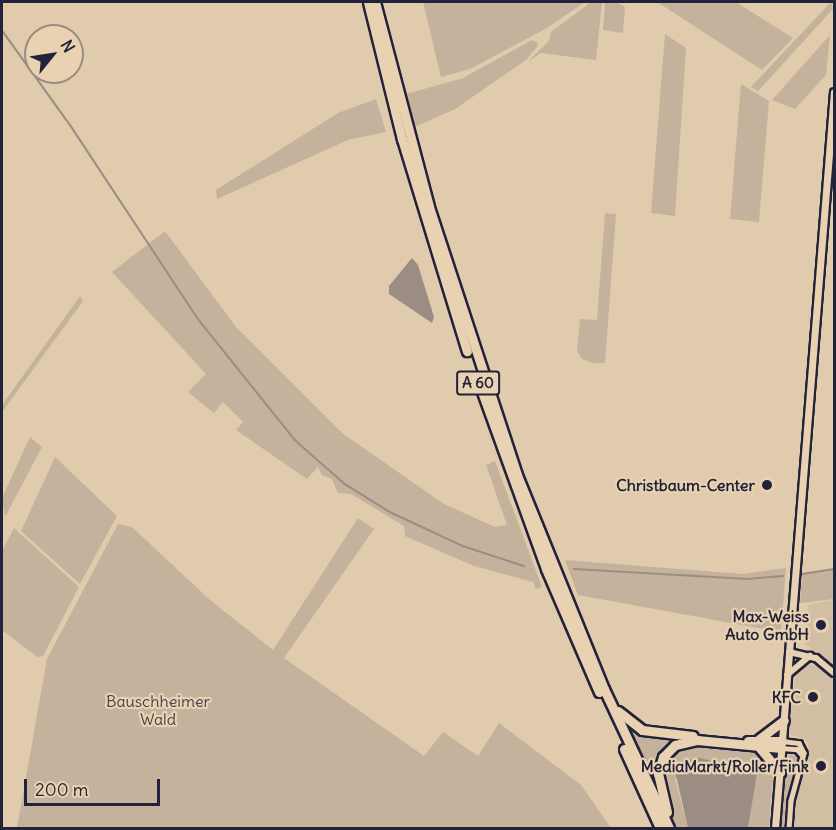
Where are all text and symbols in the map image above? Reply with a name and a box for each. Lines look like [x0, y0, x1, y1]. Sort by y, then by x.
north arrow [24, 24, 84, 84]
text: N [56, 36, 79, 56]
road number: A 60 [456, 371, 500, 395]
place label: Christbaum-Center [616, 475, 755, 495]
marker: Christbaum-Center [760, 478, 774, 492]
place label: Max-Weiss Auto GmbH [725, 606, 809, 644]
marker: Max-Weiss Auto GmbH [814, 618, 828, 632]
place label: KFC [772, 687, 801, 707]
marker: KFC [806, 690, 820, 704]
park label: Bauschheimer Wald [106, 691, 210, 729]
place label: MediaMarkt/Roller/Fink [641, 756, 809, 776]
marker: MediaMarkt/Roller/Fink [814, 759, 828, 773]
scale bar [27, 767, 164, 805]
text: 200 m [35, 778, 89, 801]

